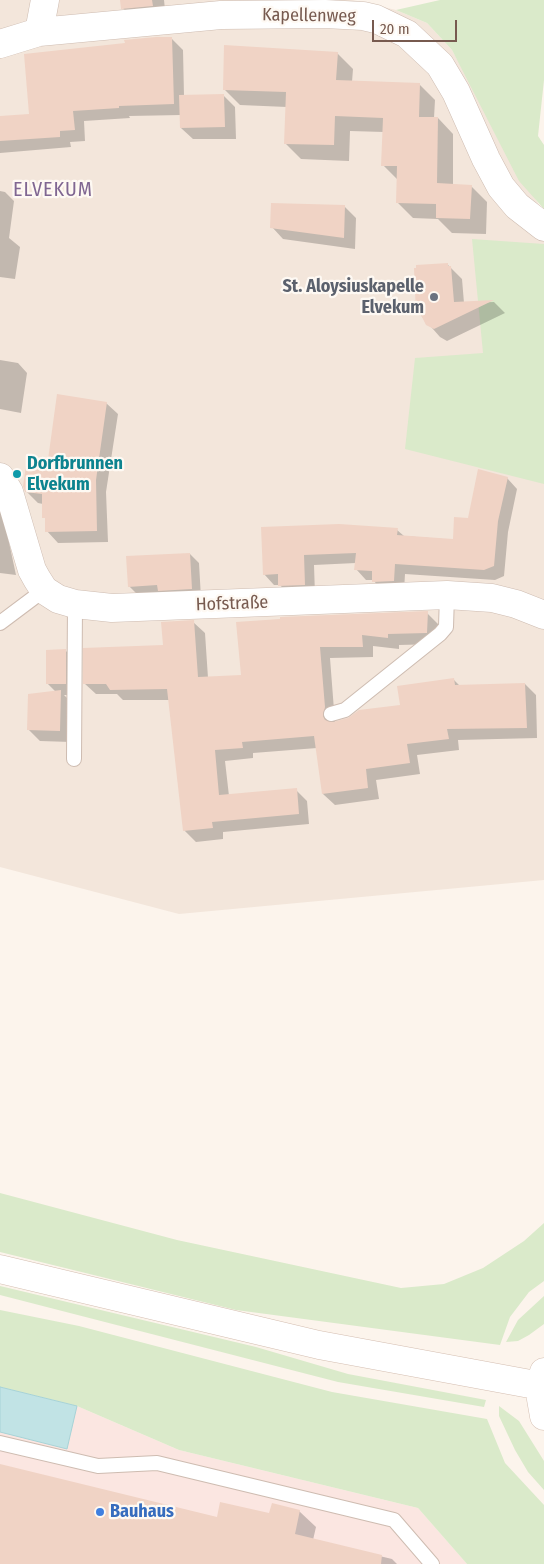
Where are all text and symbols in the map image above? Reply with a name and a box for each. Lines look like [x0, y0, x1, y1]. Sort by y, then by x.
street label: Kapellenweg [262, 4, 356, 28]
scale bar [374, 10, 459, 42]
text: 20 m [380, 20, 410, 38]
district label: ELVEKUM [12, 178, 94, 202]
place label: St. Aloysiuskapelle Elvekum [282, 276, 424, 318]
marker: St. Aloysiuskapelle Elvekum [428, 291, 440, 303]
place label: Dorfbrunnen Elvekum [27, 453, 123, 496]
marker: Dorfbrunnen Elvekum [11, 468, 23, 480]
street label: Hofstraße [195, 592, 269, 616]
place label: Bauhaus [110, 1501, 174, 1523]
marker: Bauhaus [94, 1506, 106, 1518]

